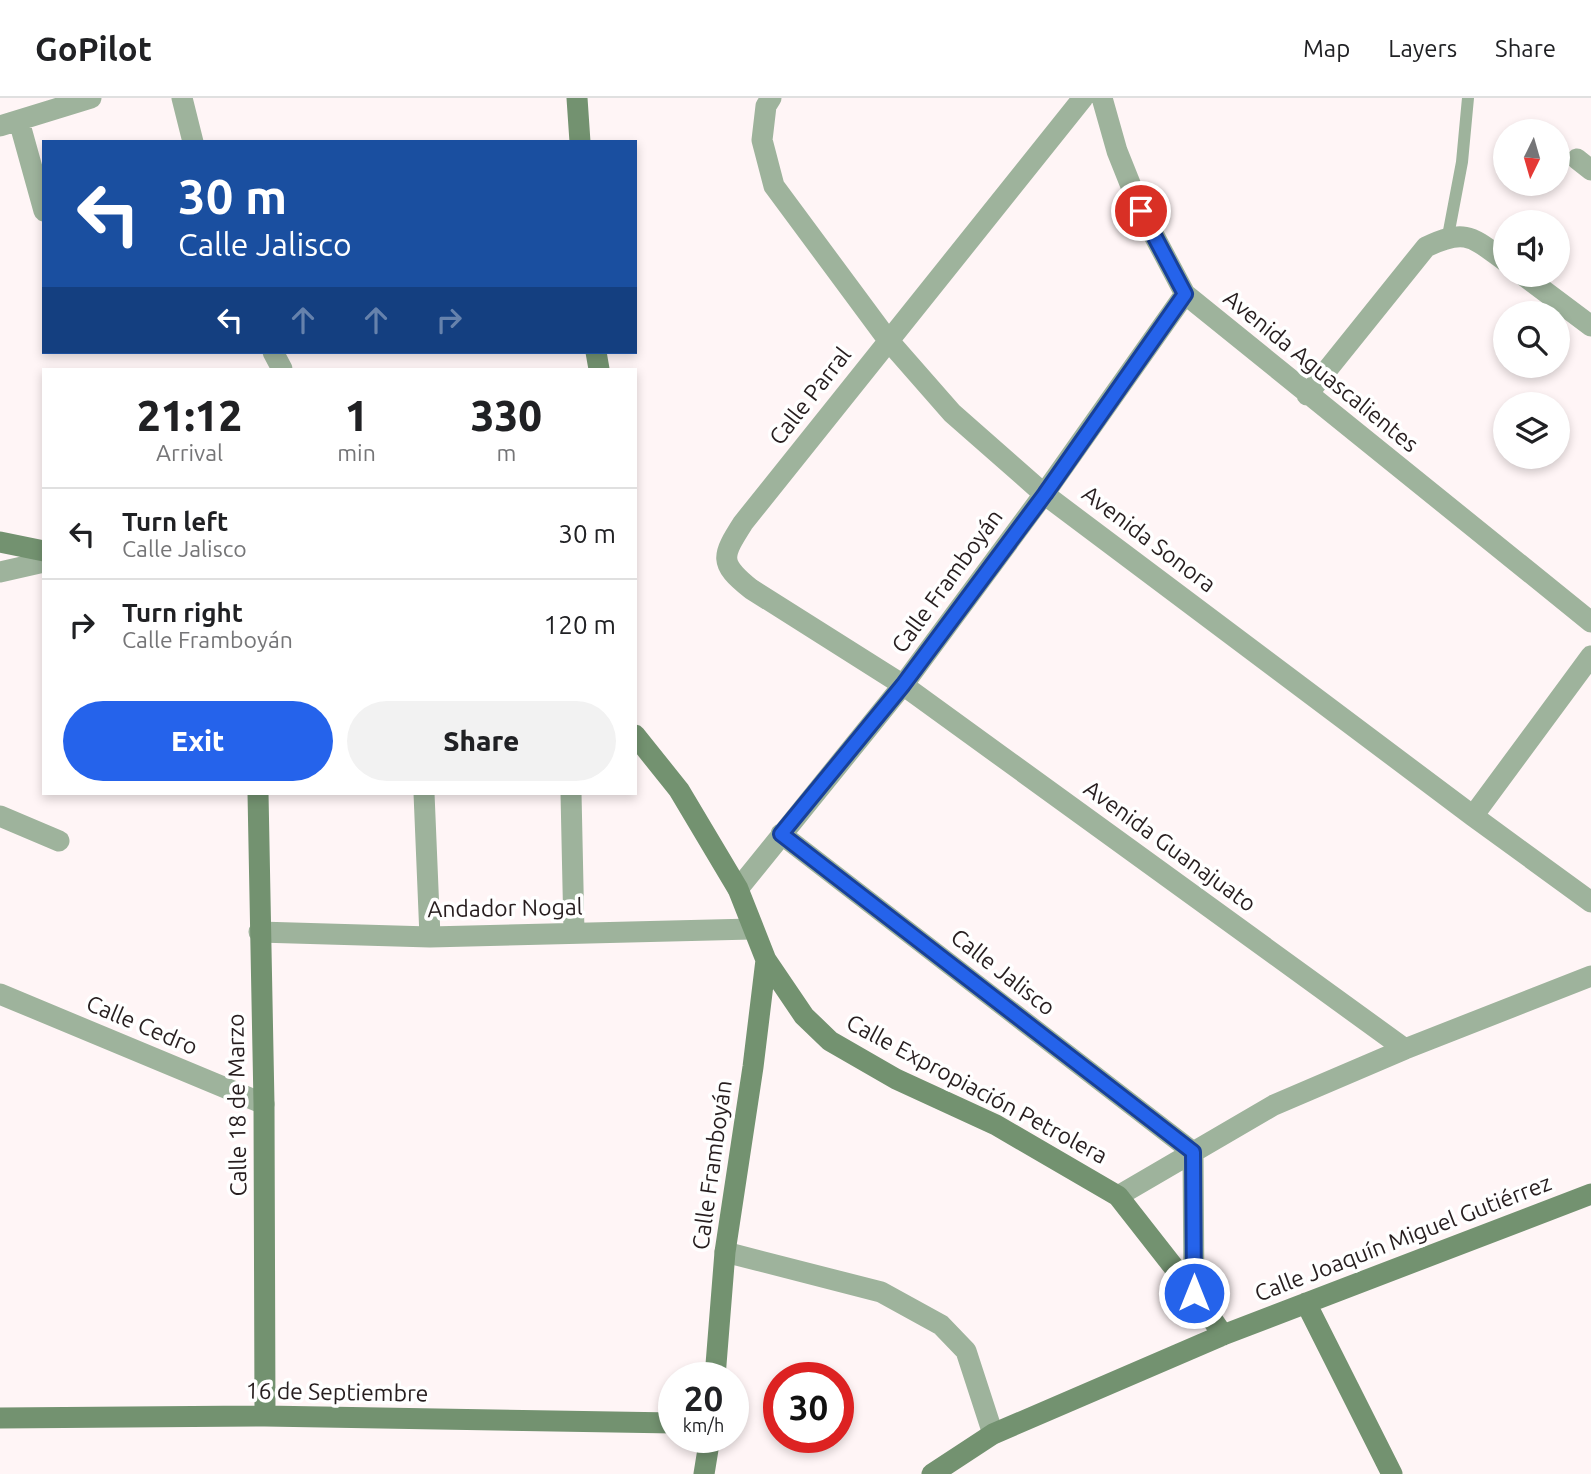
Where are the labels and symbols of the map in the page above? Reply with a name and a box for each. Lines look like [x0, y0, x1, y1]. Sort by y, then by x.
north arrow [1493, 119, 1570, 196]
pin [1111, 181, 1171, 241]
street label: Avenida Aguascalientes [1219, 285, 1423, 457]
street label: Calle Parral [764, 342, 855, 449]
street label: Avenida Sonora [1078, 480, 1221, 597]
street label: Calle Framboyán [886, 504, 1007, 657]
street label: Avenida Guanajuato [1080, 775, 1261, 916]
street label: Andador Nogal [427, 894, 583, 921]
street label: Calle Jalisco [946, 923, 1060, 1020]
street label: Calle Cedro [83, 990, 202, 1059]
street label: Calle Expropiación Petrolera [843, 1009, 1112, 1168]
street label: Calle 18 de Marzo [222, 1013, 251, 1197]
street label: Calle Framboyán [687, 1079, 736, 1251]
street label: Calle Joaquín Miguel Gutiérrez [1251, 1169, 1555, 1306]
position arrow [1157, 1256, 1231, 1330]
speed limit sign: 30 [763, 1362, 854, 1453]
street label: 16 de Septiembre [245, 1377, 429, 1406]

